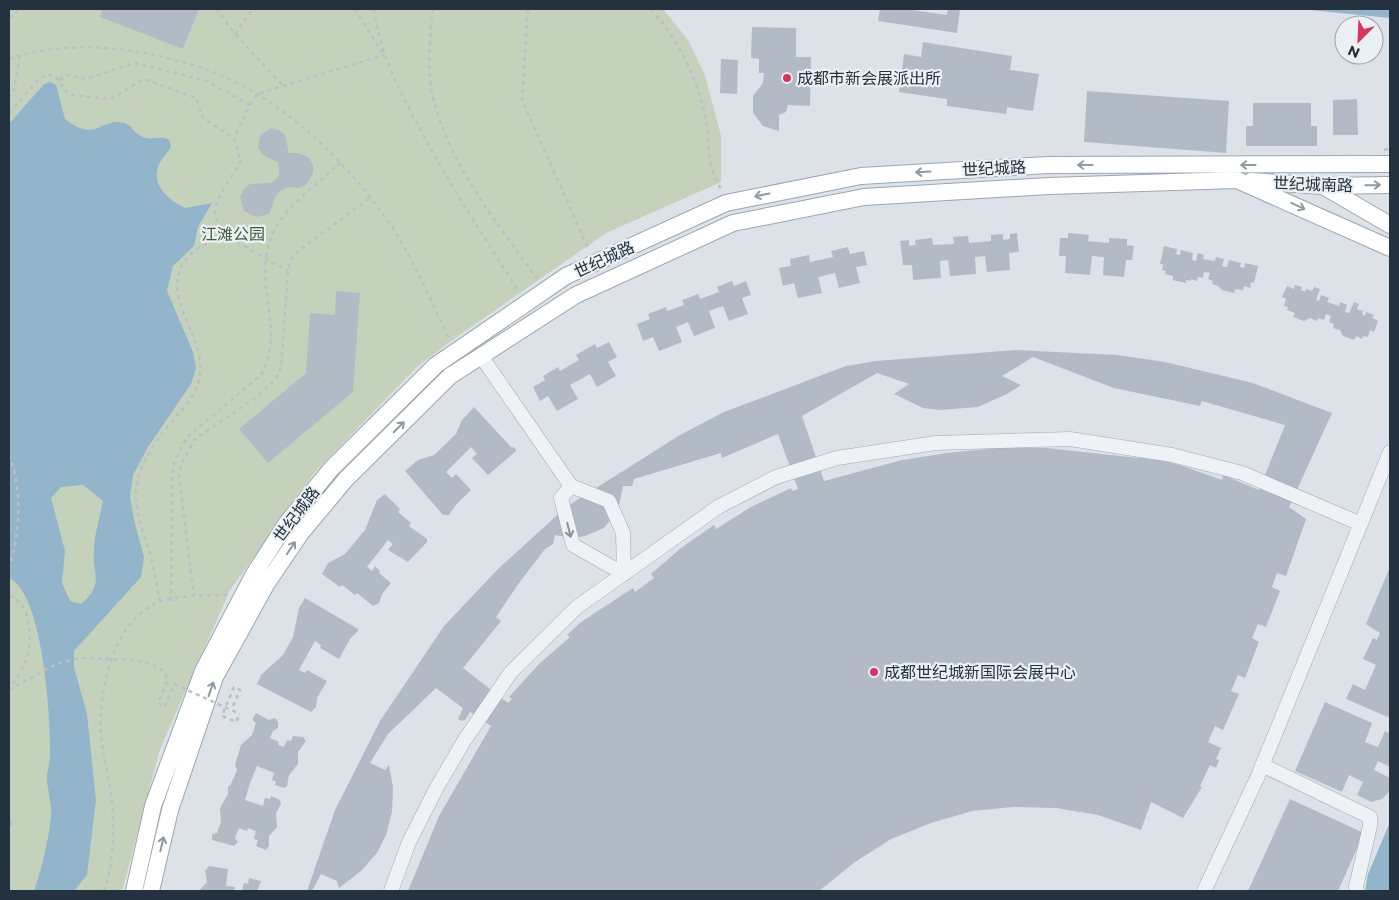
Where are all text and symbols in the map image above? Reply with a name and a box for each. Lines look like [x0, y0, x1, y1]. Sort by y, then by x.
north arrow [1334, 15, 1384, 65]
text: N [1345, 41, 1363, 62]
place label: 成都市新会展派出所 [797, 69, 941, 88]
marker: 成都市新会展派出所 [781, 72, 793, 84]
street label: 世纪城路 [962, 157, 1026, 180]
one-way arrow [1077, 160, 1094, 170]
one-way arrow [1240, 160, 1256, 170]
one-way arrow [915, 167, 931, 176]
street label: 世纪城南路 [1273, 174, 1353, 195]
one-way arrow [1364, 180, 1380, 190]
one-way arrow [755, 191, 771, 201]
one-way arrow [1290, 202, 1305, 212]
park label: 江滩公园 [201, 225, 265, 244]
street label: 世纪城路 [571, 237, 637, 282]
one-way arrow [392, 421, 405, 433]
street label: 世纪城路 [270, 483, 323, 546]
one-way arrow [565, 522, 574, 538]
one-way arrow [286, 541, 296, 555]
place label: 成都世纪城新国际会展中心 [884, 663, 1076, 682]
marker: 成都世纪城新国际会展中心 [868, 666, 880, 678]
one-way arrow [207, 682, 216, 697]
one-way arrow [158, 836, 167, 852]

